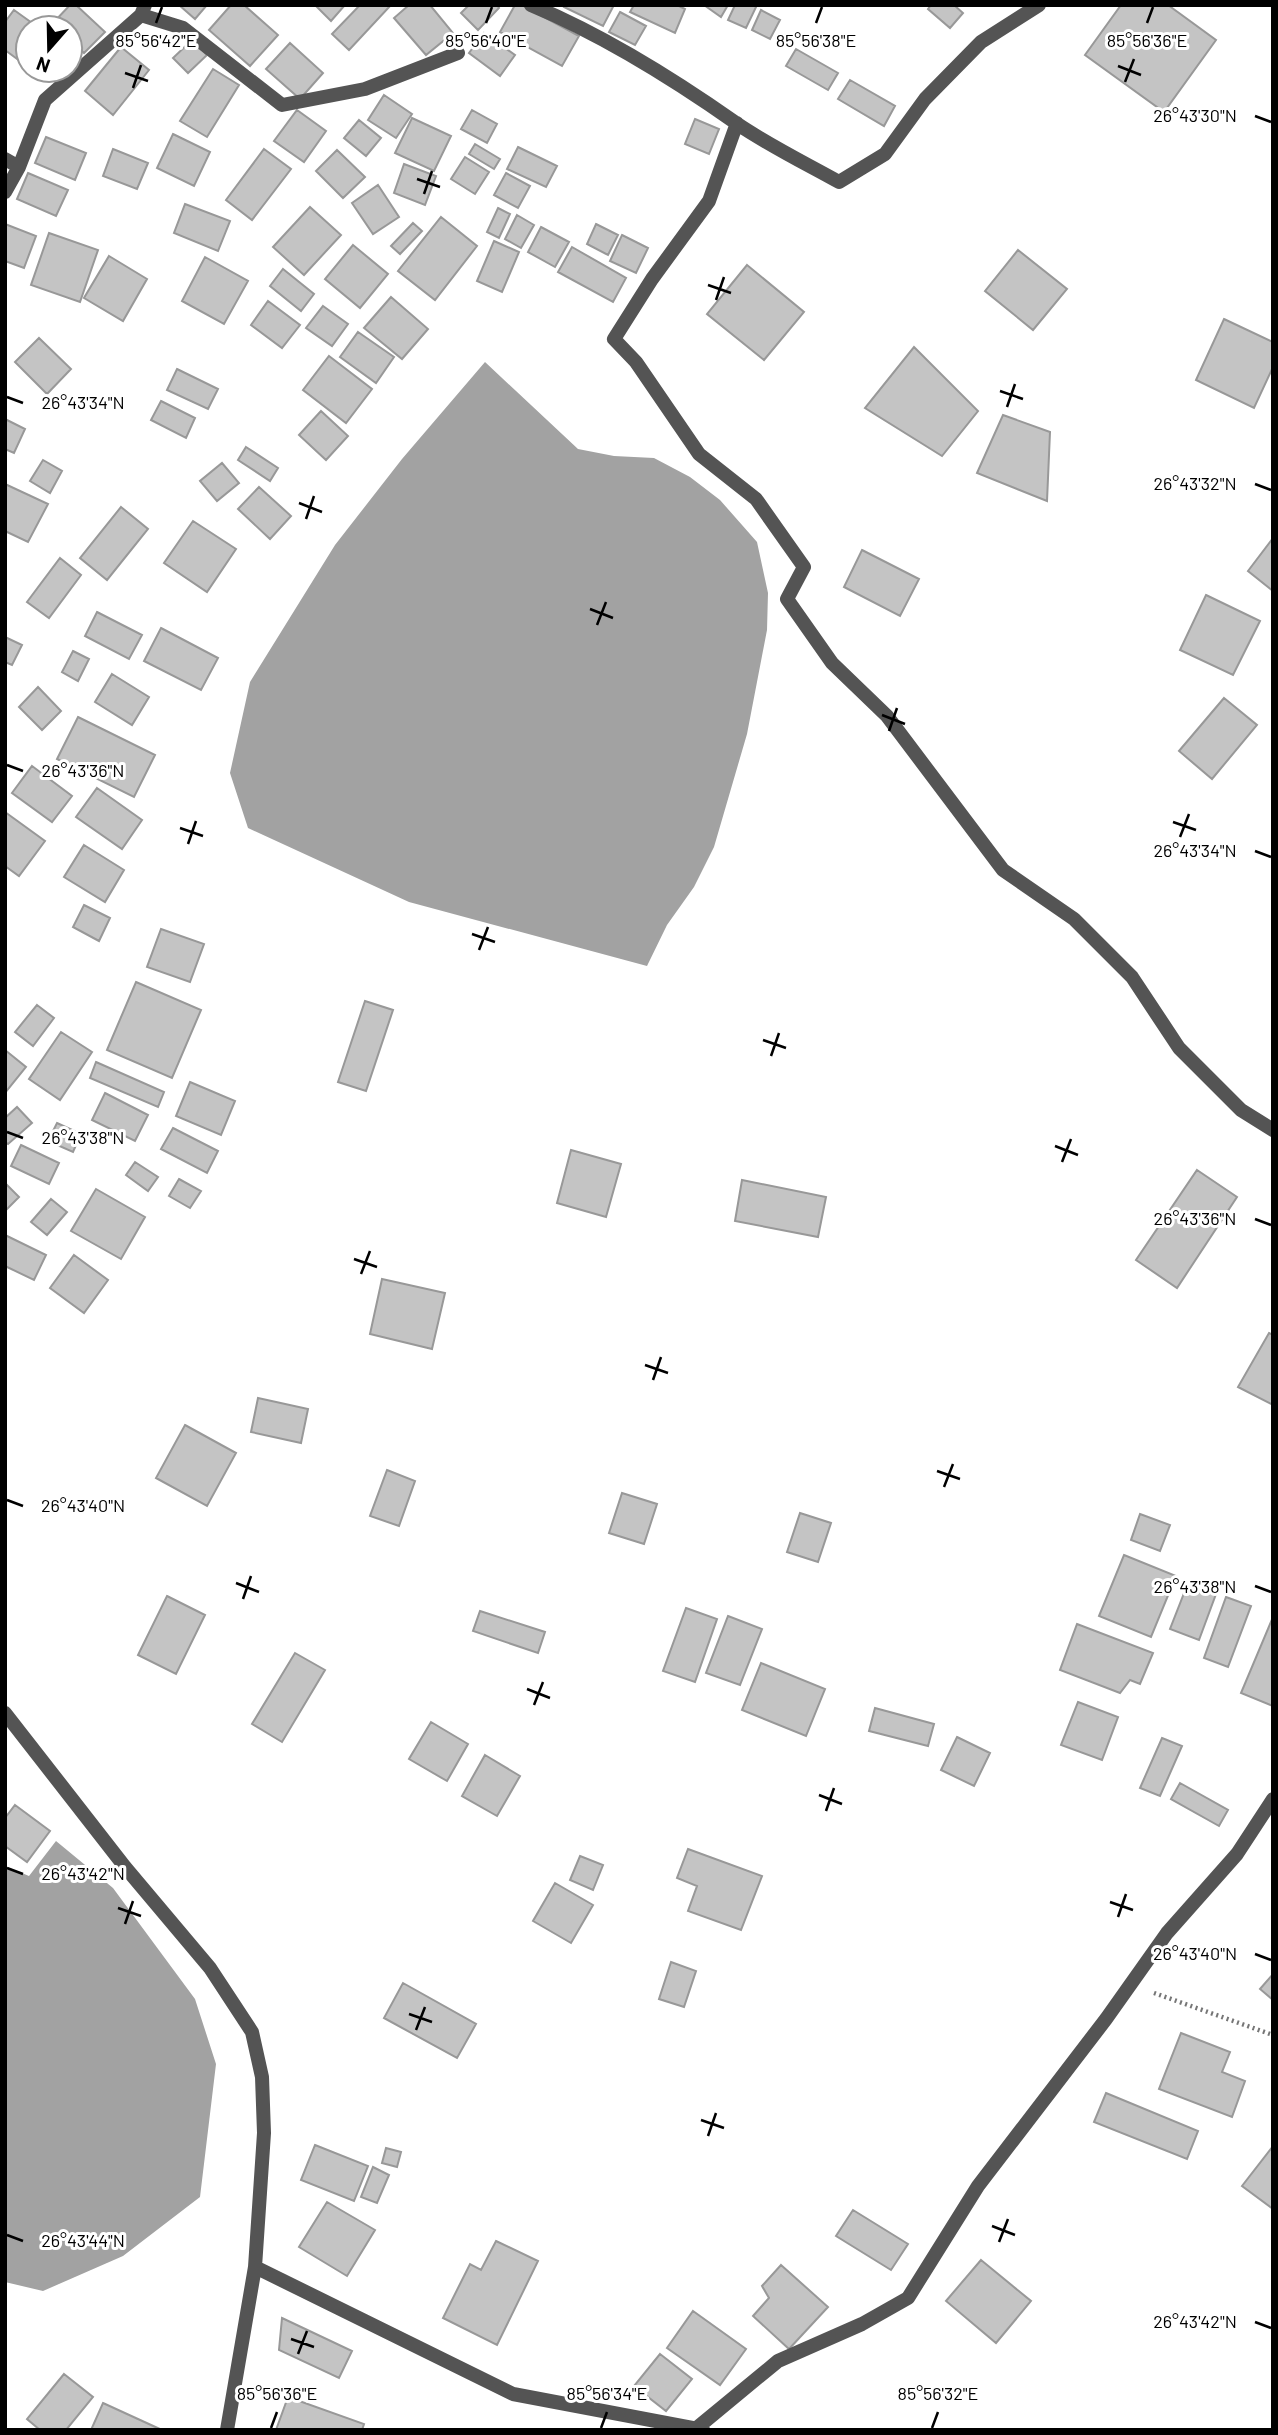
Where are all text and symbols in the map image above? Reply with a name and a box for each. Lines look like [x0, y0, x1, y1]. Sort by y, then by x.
north arrow [14, 14, 84, 84]
text: 85°56'42"E [115, 29, 197, 51]
text: 85°56'40"E [445, 29, 527, 51]
text: 85°56'38"E [776, 29, 856, 51]
text: 85°56'36"E [1107, 29, 1187, 51]
text: N [33, 52, 53, 78]
text: 26°43'30"N [1153, 104, 1237, 126]
text: 26°43'34"N [41, 391, 125, 413]
text: 26°43'32"N [1153, 472, 1237, 494]
text: 26°43'36"N [42, 759, 124, 781]
text: 26°43'34"N [1153, 839, 1237, 861]
text: 26°43'38"N [42, 1126, 124, 1148]
text: 26°43'36"N [1154, 1207, 1236, 1229]
text: 26°43'40"N [41, 1494, 125, 1516]
text: 26°43'38"N [1154, 1575, 1236, 1597]
text: 26°43'42"N [41, 1862, 125, 1884]
text: 26°43'40"N [1153, 1942, 1237, 1964]
text: 26°43'44"N [41, 2229, 125, 2251]
text: 26°43'42"N [1153, 2310, 1237, 2332]
text: 85°56'36"E [237, 2382, 317, 2404]
text: 85°56'34"E [567, 2382, 647, 2404]
text: 85°56'32"E [898, 2382, 978, 2404]

